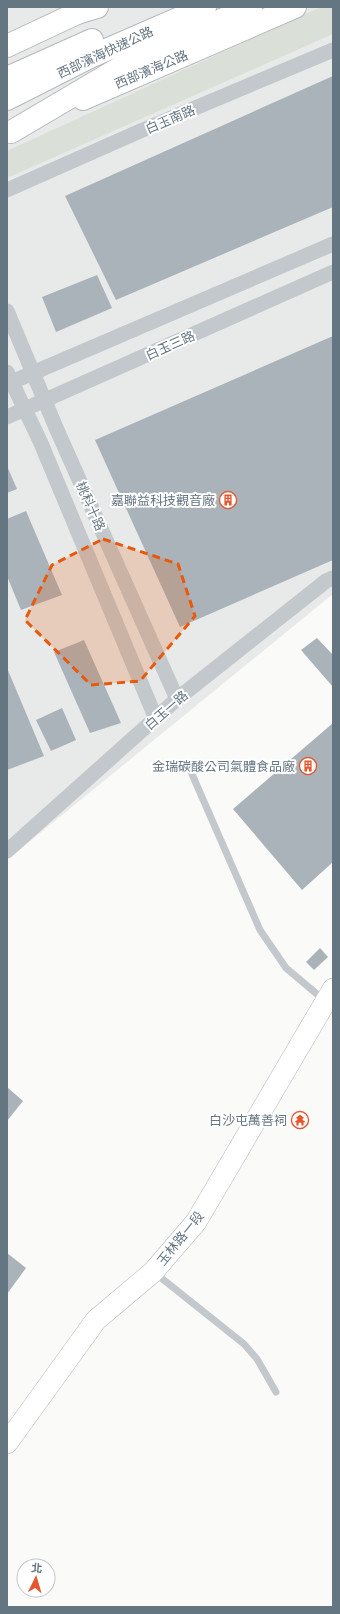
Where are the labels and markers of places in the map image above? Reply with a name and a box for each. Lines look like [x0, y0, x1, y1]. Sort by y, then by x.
building icon: 嘉聯益科技觀音廠 [218, 490, 238, 510]
place label: 嘉聯益科技觀音廠 [111, 493, 215, 508]
building icon: 金瑞碳酸公司氣體食品廠 [298, 756, 318, 776]
place label: 金瑞碳酸公司氣體食品廠 [152, 759, 295, 774]
temple icon: 白沙屯萬善祠 [290, 1110, 310, 1130]
place label: 白沙屯萬善祠 [209, 1113, 287, 1128]

